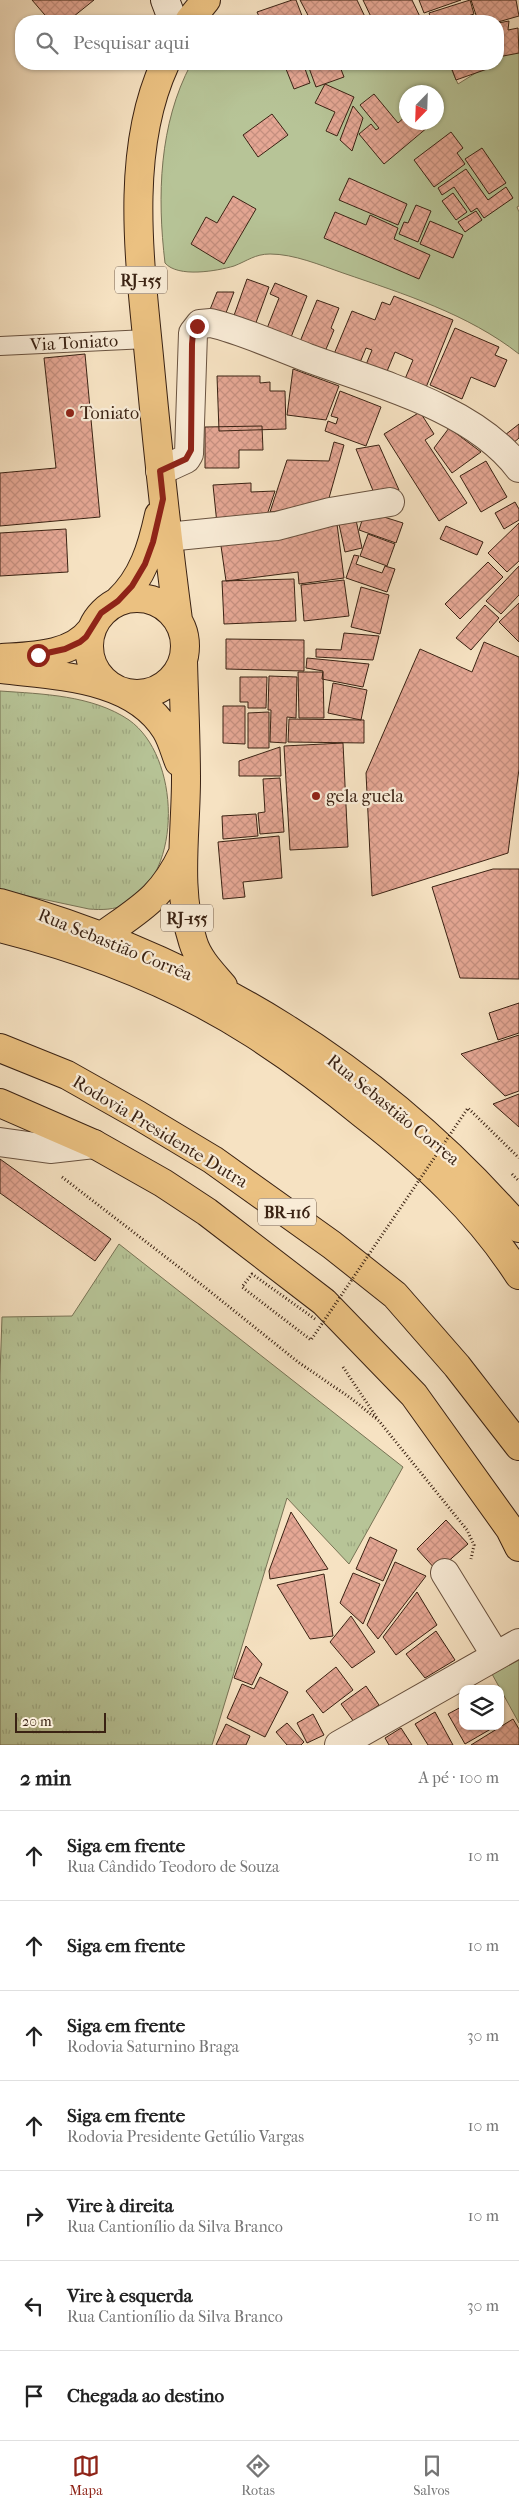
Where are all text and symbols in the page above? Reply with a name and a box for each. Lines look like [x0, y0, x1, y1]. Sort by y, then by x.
search box [15, 15, 504, 70]
icon: search [33, 29, 61, 57]
text: Pesquisar aqui [73, 32, 190, 54]
north arrow [399, 85, 444, 130]
road number: RJ-155 [115, 266, 167, 294]
route end [186, 315, 209, 338]
street label: Via Toniato [28, 330, 119, 356]
place label: Toniato [80, 403, 139, 424]
marker: Toniato [64, 407, 76, 419]
route start [27, 644, 50, 667]
place label: gela guela [326, 786, 404, 807]
marker: gela guela [310, 790, 322, 802]
street label: Rua Sebastião Corrêa [35, 904, 196, 986]
road number: RJ-155 [161, 904, 213, 931]
street label: Rua Sebastião Correa [323, 1050, 464, 1170]
street label: Rodovia Presidente Dutra [69, 1071, 252, 1193]
road number: BR-116 [258, 1198, 316, 1226]
map controls [459, 1685, 504, 1730]
button: layers [459, 1685, 504, 1730]
scale bar [15, 1710, 106, 1733]
text: 20 m [22, 1713, 52, 1730]
text: 2 min [20, 1766, 71, 1790]
text: A pé · 100 m [419, 1768, 499, 1787]
text: Siga em frente [67, 1835, 185, 1857]
icon: ahead [20, 1842, 48, 1870]
text: 10 m [468, 1846, 499, 1865]
text: Rua Cândido Teodoro de Souza [67, 1857, 279, 1876]
icon: ahead [20, 1932, 48, 1960]
text: Siga em frente [67, 1935, 185, 1957]
text: 10 m [468, 1936, 499, 1955]
text: Siga em frente [67, 2015, 185, 2037]
icon: ahead [20, 2022, 48, 2050]
text: 30 m [467, 2026, 499, 2045]
text: Rodovia Saturnino Braga [67, 2037, 239, 2056]
text: Siga em frente [67, 2105, 185, 2127]
icon: ahead [20, 2112, 48, 2140]
text: 10 m [468, 2116, 499, 2135]
text: Rodovia Presidente Getúlio Vargas [67, 2127, 304, 2146]
text: Vire à direita [67, 2195, 174, 2217]
icon: right [20, 2202, 48, 2230]
text: 10 m [468, 2206, 499, 2225]
text: Rua Cantionílio da Silva Branco [67, 2217, 283, 2236]
text: Vire à esquerda [67, 2285, 193, 2307]
icon: left [20, 2292, 48, 2320]
text: 30 m [467, 2296, 499, 2315]
text: Rua Cantionílio da Silva Branco [67, 2307, 283, 2326]
icon: arrive [20, 2382, 48, 2410]
text: Chegada ao destino [67, 2385, 224, 2407]
tab: Mapa [69, 2452, 103, 2499]
tab: Rotas [241, 2452, 275, 2499]
tab: Salvos [413, 2452, 450, 2499]

